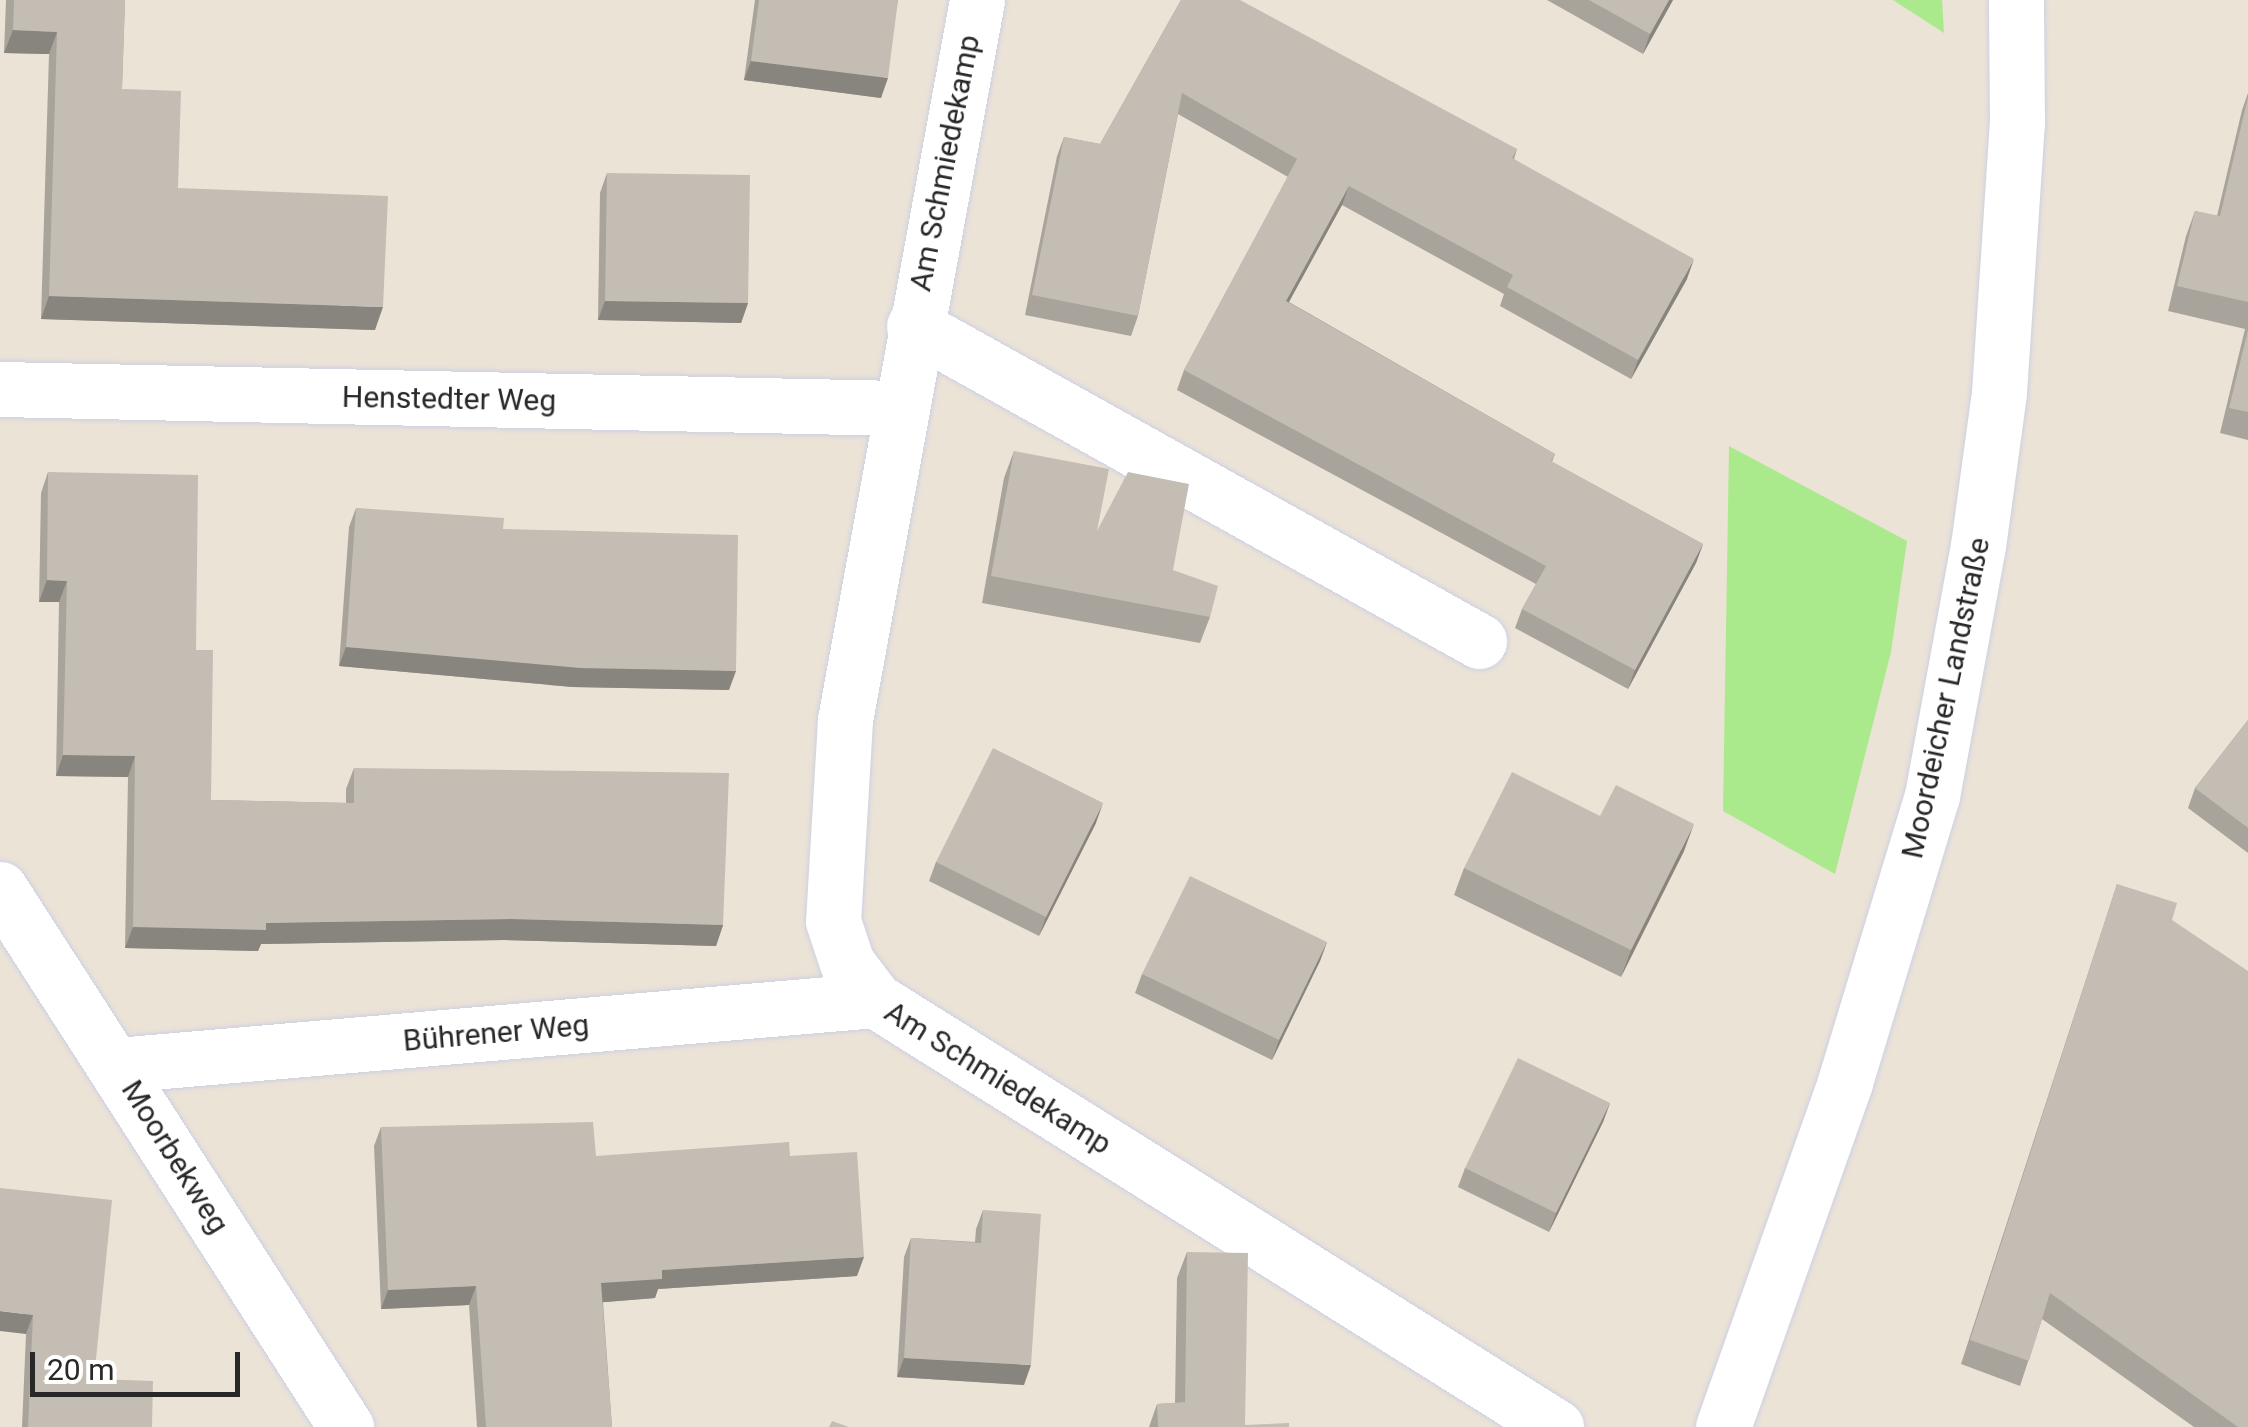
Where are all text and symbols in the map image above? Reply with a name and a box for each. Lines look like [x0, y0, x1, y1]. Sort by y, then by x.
street label: Am Schmiedekamp [902, 32, 988, 294]
street label: Henstedter Weg [342, 379, 556, 419]
street label: Moordeicher Landstraße [1894, 534, 1998, 862]
street label: Am Schmiedekamp [878, 994, 1118, 1162]
street label: Bührener Weg [402, 1007, 590, 1059]
street label: Moorbekweg [114, 1074, 236, 1240]
scale bar [35, 1332, 245, 1394]
text: 20 m [47, 1352, 114, 1387]

